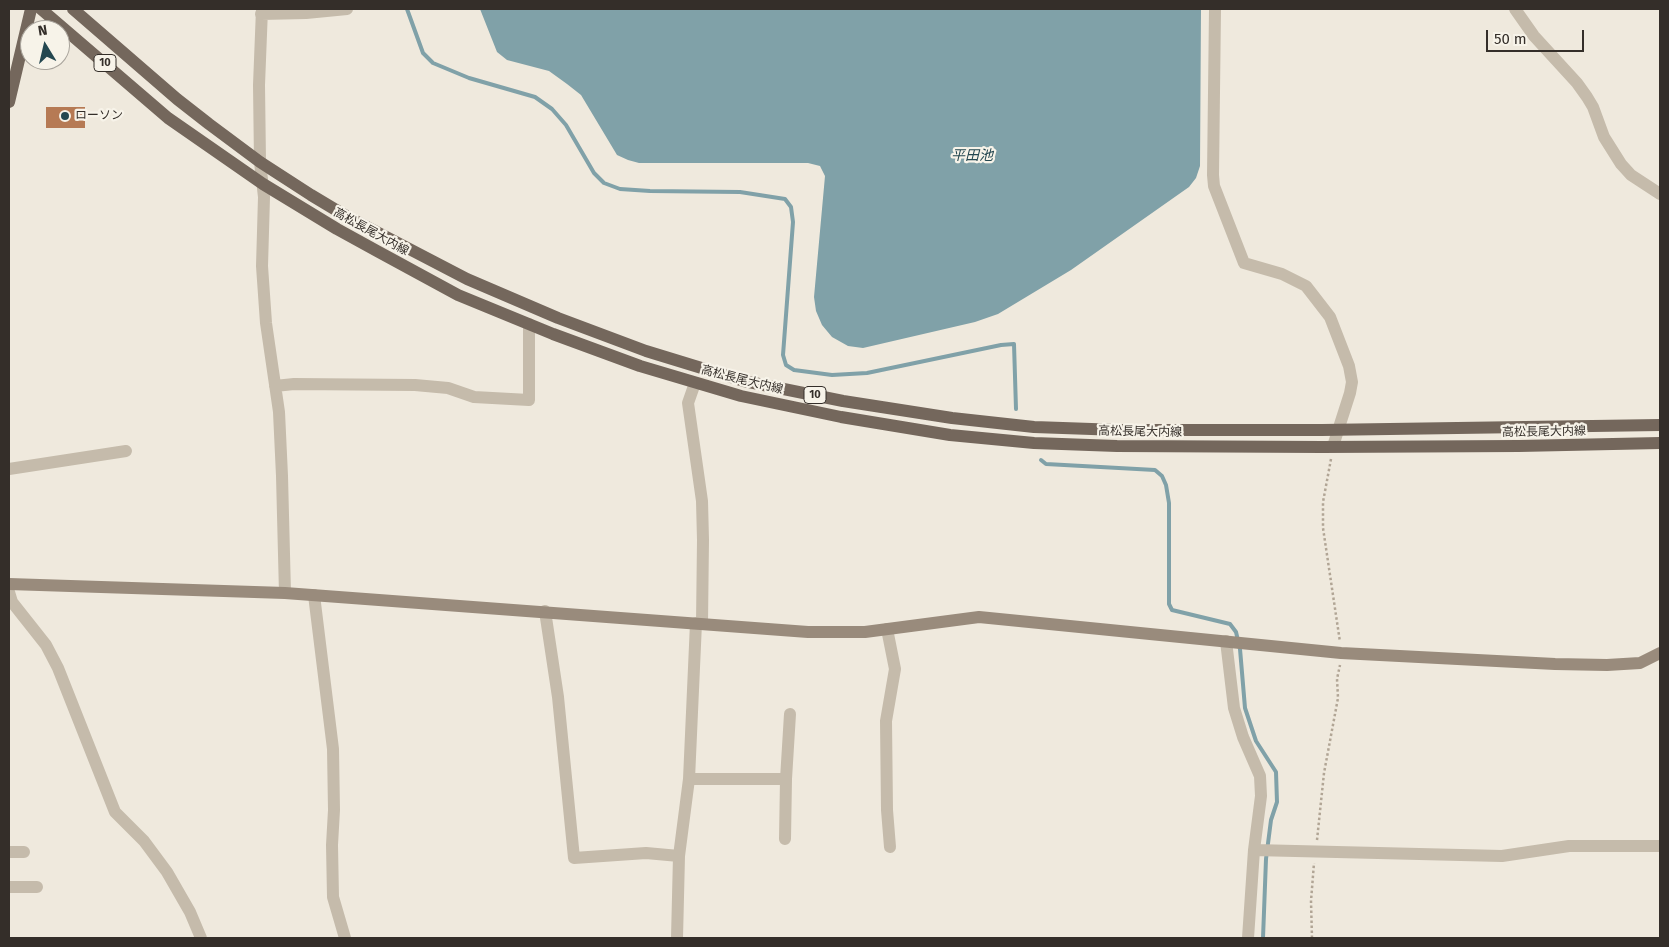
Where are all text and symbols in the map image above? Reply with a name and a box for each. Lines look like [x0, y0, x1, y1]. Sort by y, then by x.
north arrow [20, 20, 70, 70]
scale bar [1489, 20, 1586, 52]
text: N [37, 22, 49, 40]
text: 50 m [1494, 30, 1527, 48]
road number: 10 [94, 54, 116, 72]
place label: ローソン [75, 109, 123, 123]
marker: ローソン [59, 110, 71, 122]
water label: 平田池 [951, 148, 993, 164]
street label: 高松長尾大内線 [331, 205, 411, 259]
street label: 高松長尾大内線 [700, 363, 784, 397]
road number: 10 [804, 386, 826, 404]
street label: 高松長尾大内線 [1098, 424, 1182, 440]
street label: 高松長尾大内線 [1502, 424, 1586, 440]

